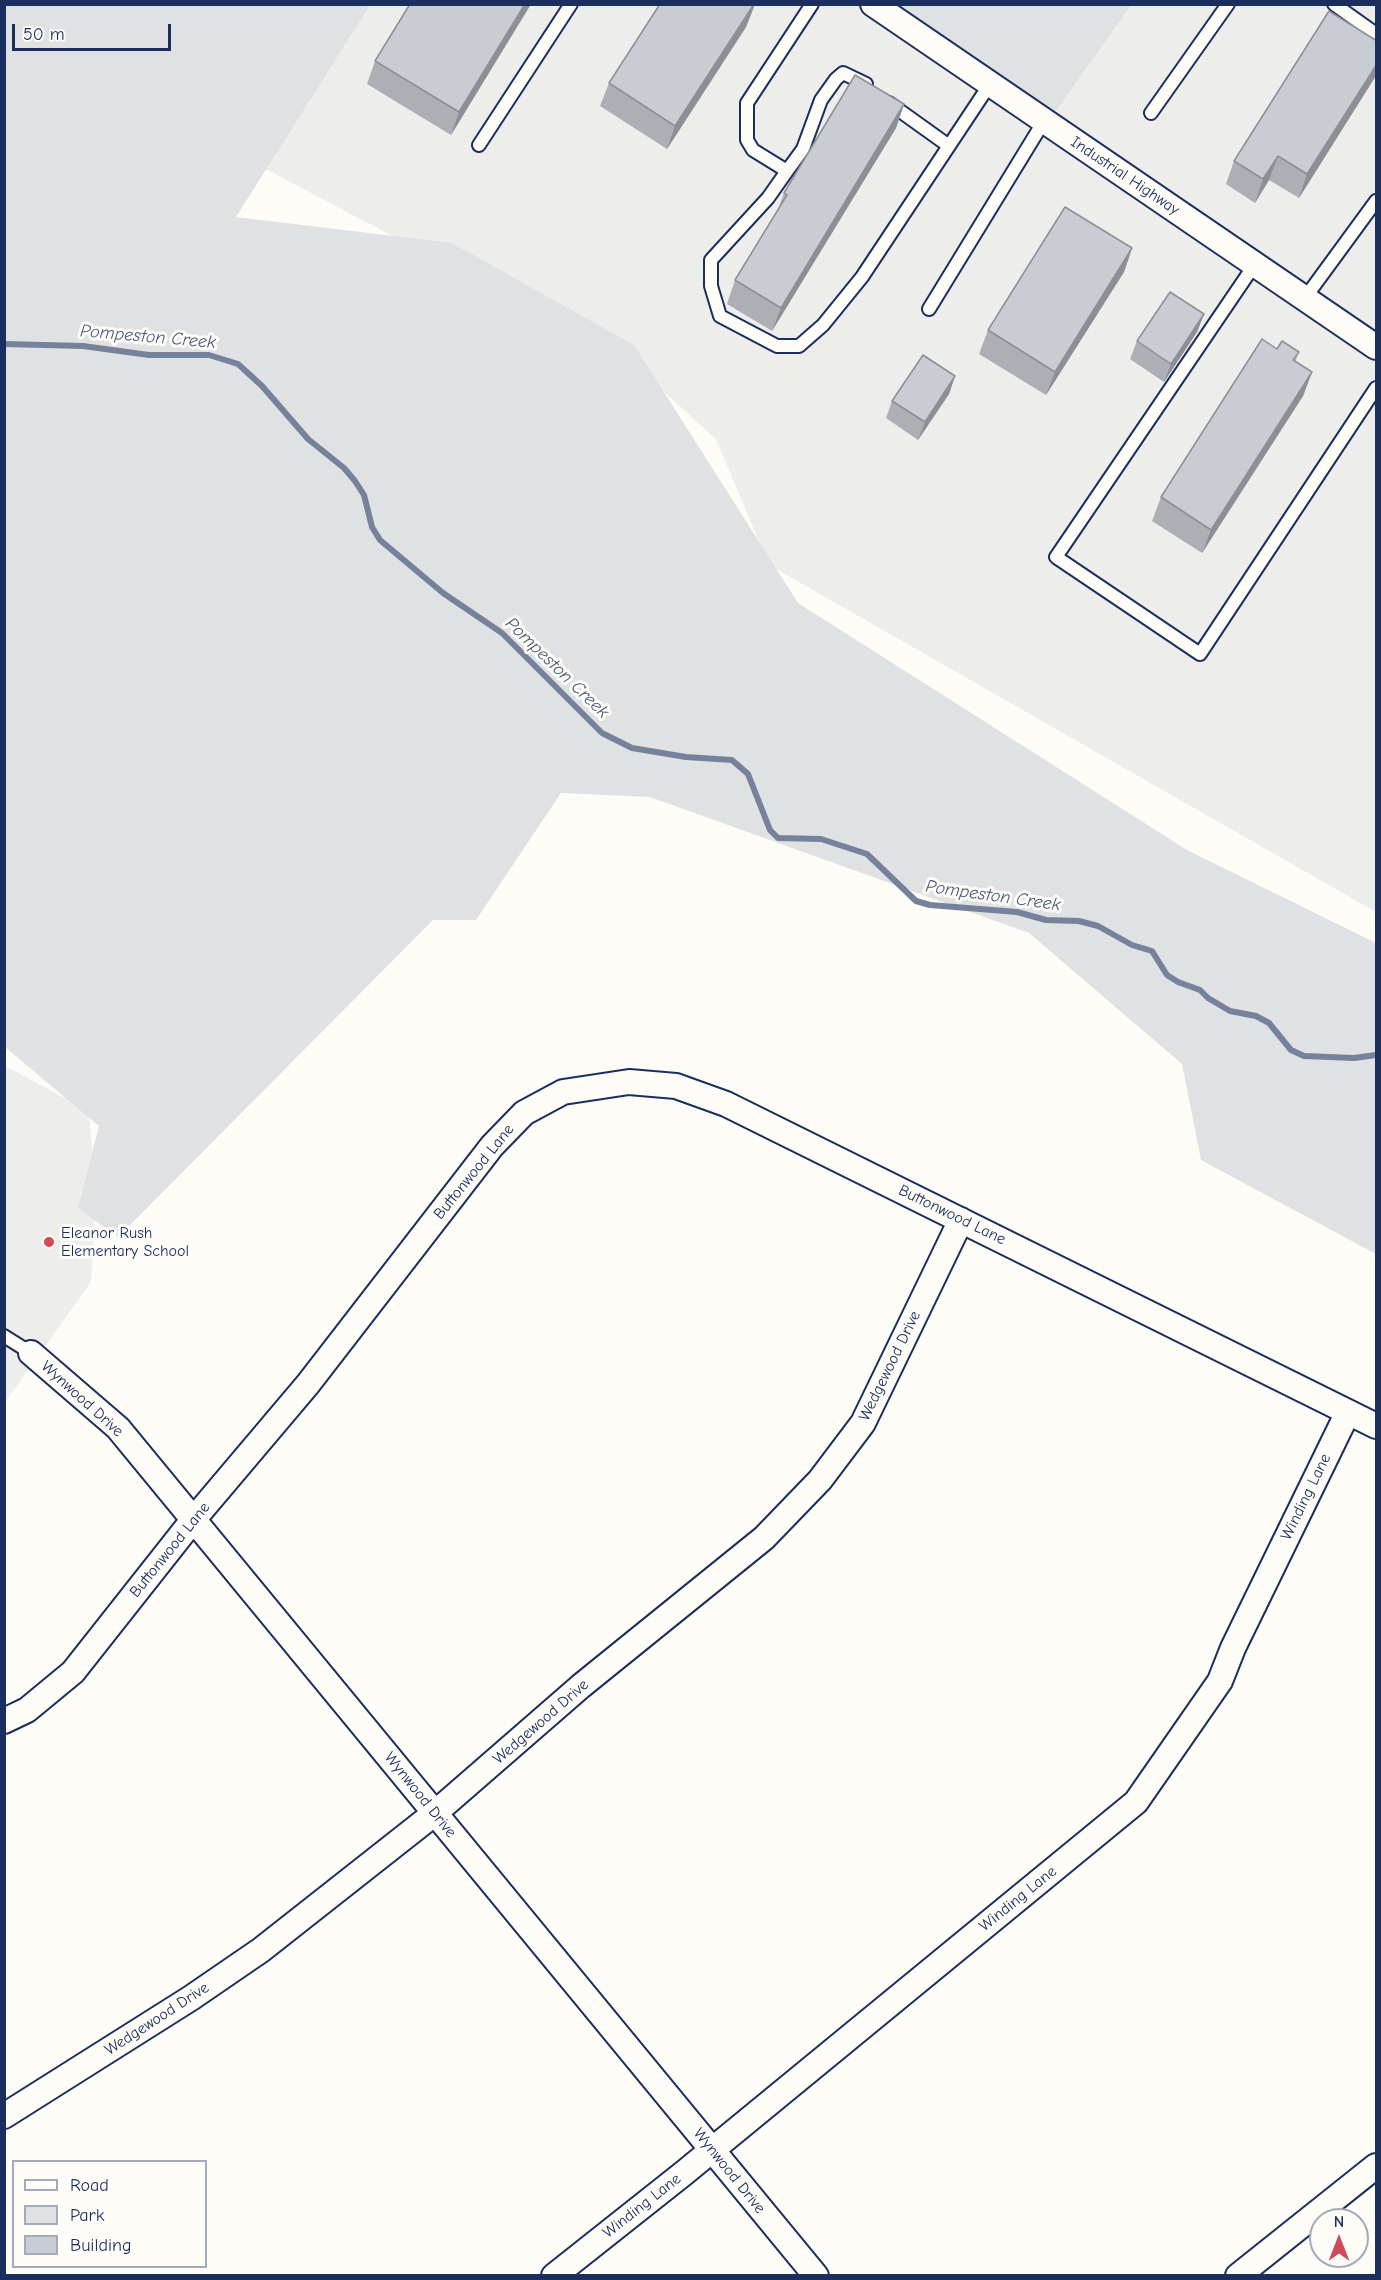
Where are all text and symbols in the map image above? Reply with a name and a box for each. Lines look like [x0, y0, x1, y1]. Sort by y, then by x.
scale bar [15, 12, 174, 50]
text: 50 m [23, 24, 65, 45]
street label: Industrial Highway [1067, 133, 1183, 219]
water label: Pompeston Creek [79, 320, 217, 354]
water label: Pompeston Creek [501, 613, 613, 723]
water label: Pompeston Creek [924, 876, 1062, 916]
street label: Buttonwood Lane [430, 1121, 518, 1223]
street label: Buttonwood Lane [895, 1181, 1009, 1249]
place label: Eleanor Rush Elementary School [61, 1223, 189, 1261]
marker: Eleanor Rush Elementary School [42, 1235, 56, 1249]
street label: Wedgewood Drive [855, 1308, 925, 1424]
street label: Wynwood Drive [37, 1357, 127, 1441]
street label: Winding Lane [1277, 1451, 1335, 1543]
street label: Buttonwood Lane [126, 1499, 214, 1601]
street label: Wedgewood Drive [489, 1675, 593, 1769]
street label: Wynwood Drive [380, 1748, 460, 1842]
street label: Winding Lane [975, 1862, 1061, 1936]
street label: Wedgewood Drive [101, 1978, 213, 2060]
street label: Wynwood Drive [689, 2124, 769, 2218]
legend [12, 2160, 207, 2268]
street label: Winding Lane [599, 2170, 685, 2242]
text: Road [70, 2175, 109, 2196]
text: Park [70, 2205, 104, 2226]
north arrow [1309, 2208, 1369, 2268]
text: N [1334, 2213, 1344, 2231]
text: Building [70, 2235, 132, 2256]

